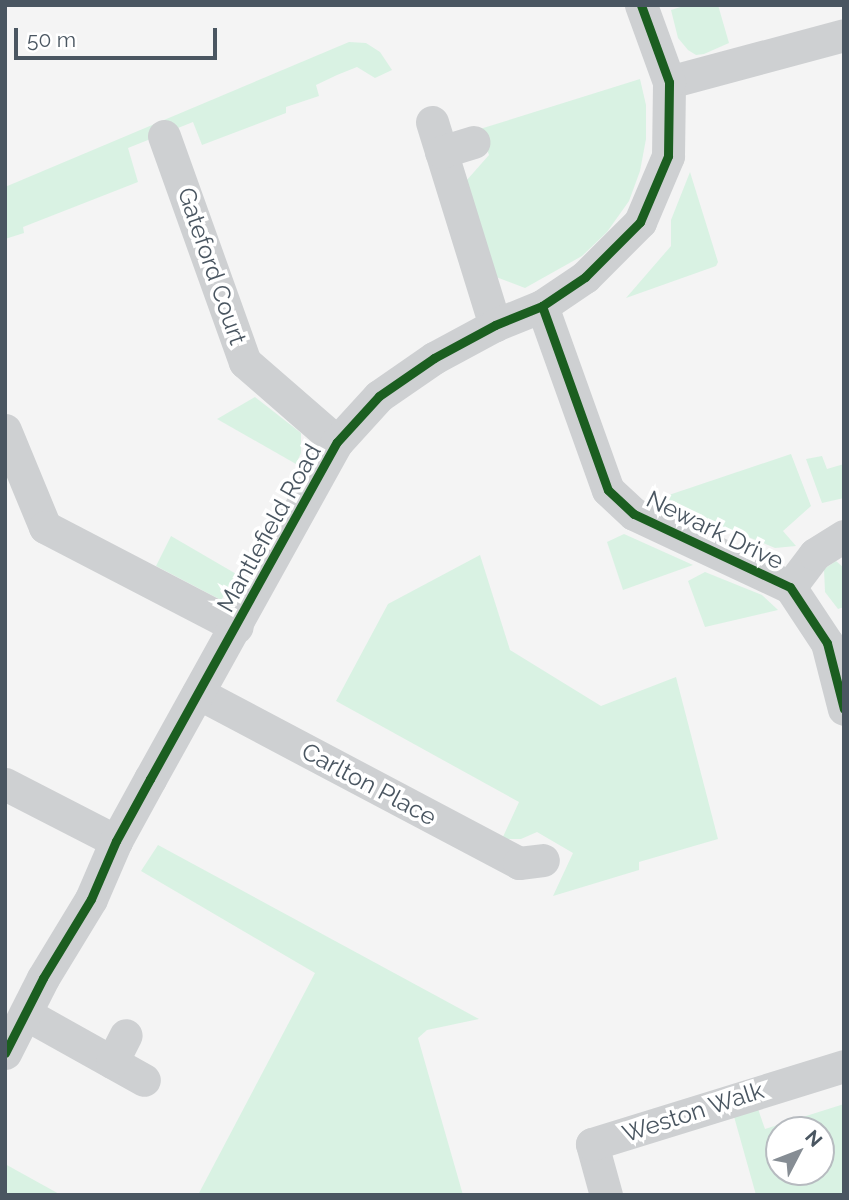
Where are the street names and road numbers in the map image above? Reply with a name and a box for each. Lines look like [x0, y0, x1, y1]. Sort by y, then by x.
street label: Gateford Court [172, 184, 252, 348]
street label: Mantlefield Road [211, 439, 327, 617]
street label: Newark Drive [642, 484, 788, 576]
street label: Carlton Place [297, 736, 441, 832]
street label: Weston Walk [618, 1076, 768, 1148]

